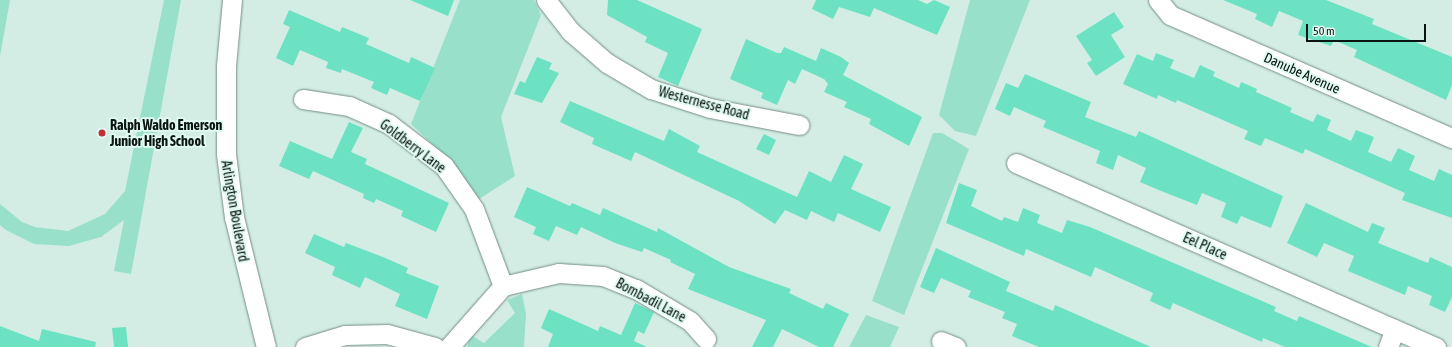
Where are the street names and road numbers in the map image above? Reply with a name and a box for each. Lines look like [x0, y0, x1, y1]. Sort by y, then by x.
street label: Danube Avenue [1261, 49, 1343, 97]
street label: Westernesse Road [657, 83, 751, 123]
street label: Goldberry Lane [377, 116, 449, 176]
street label: Arlington Boulevard [218, 159, 252, 263]
street label: Eel Place [1180, 229, 1230, 263]
street label: Bombadil Lane [613, 275, 689, 325]

